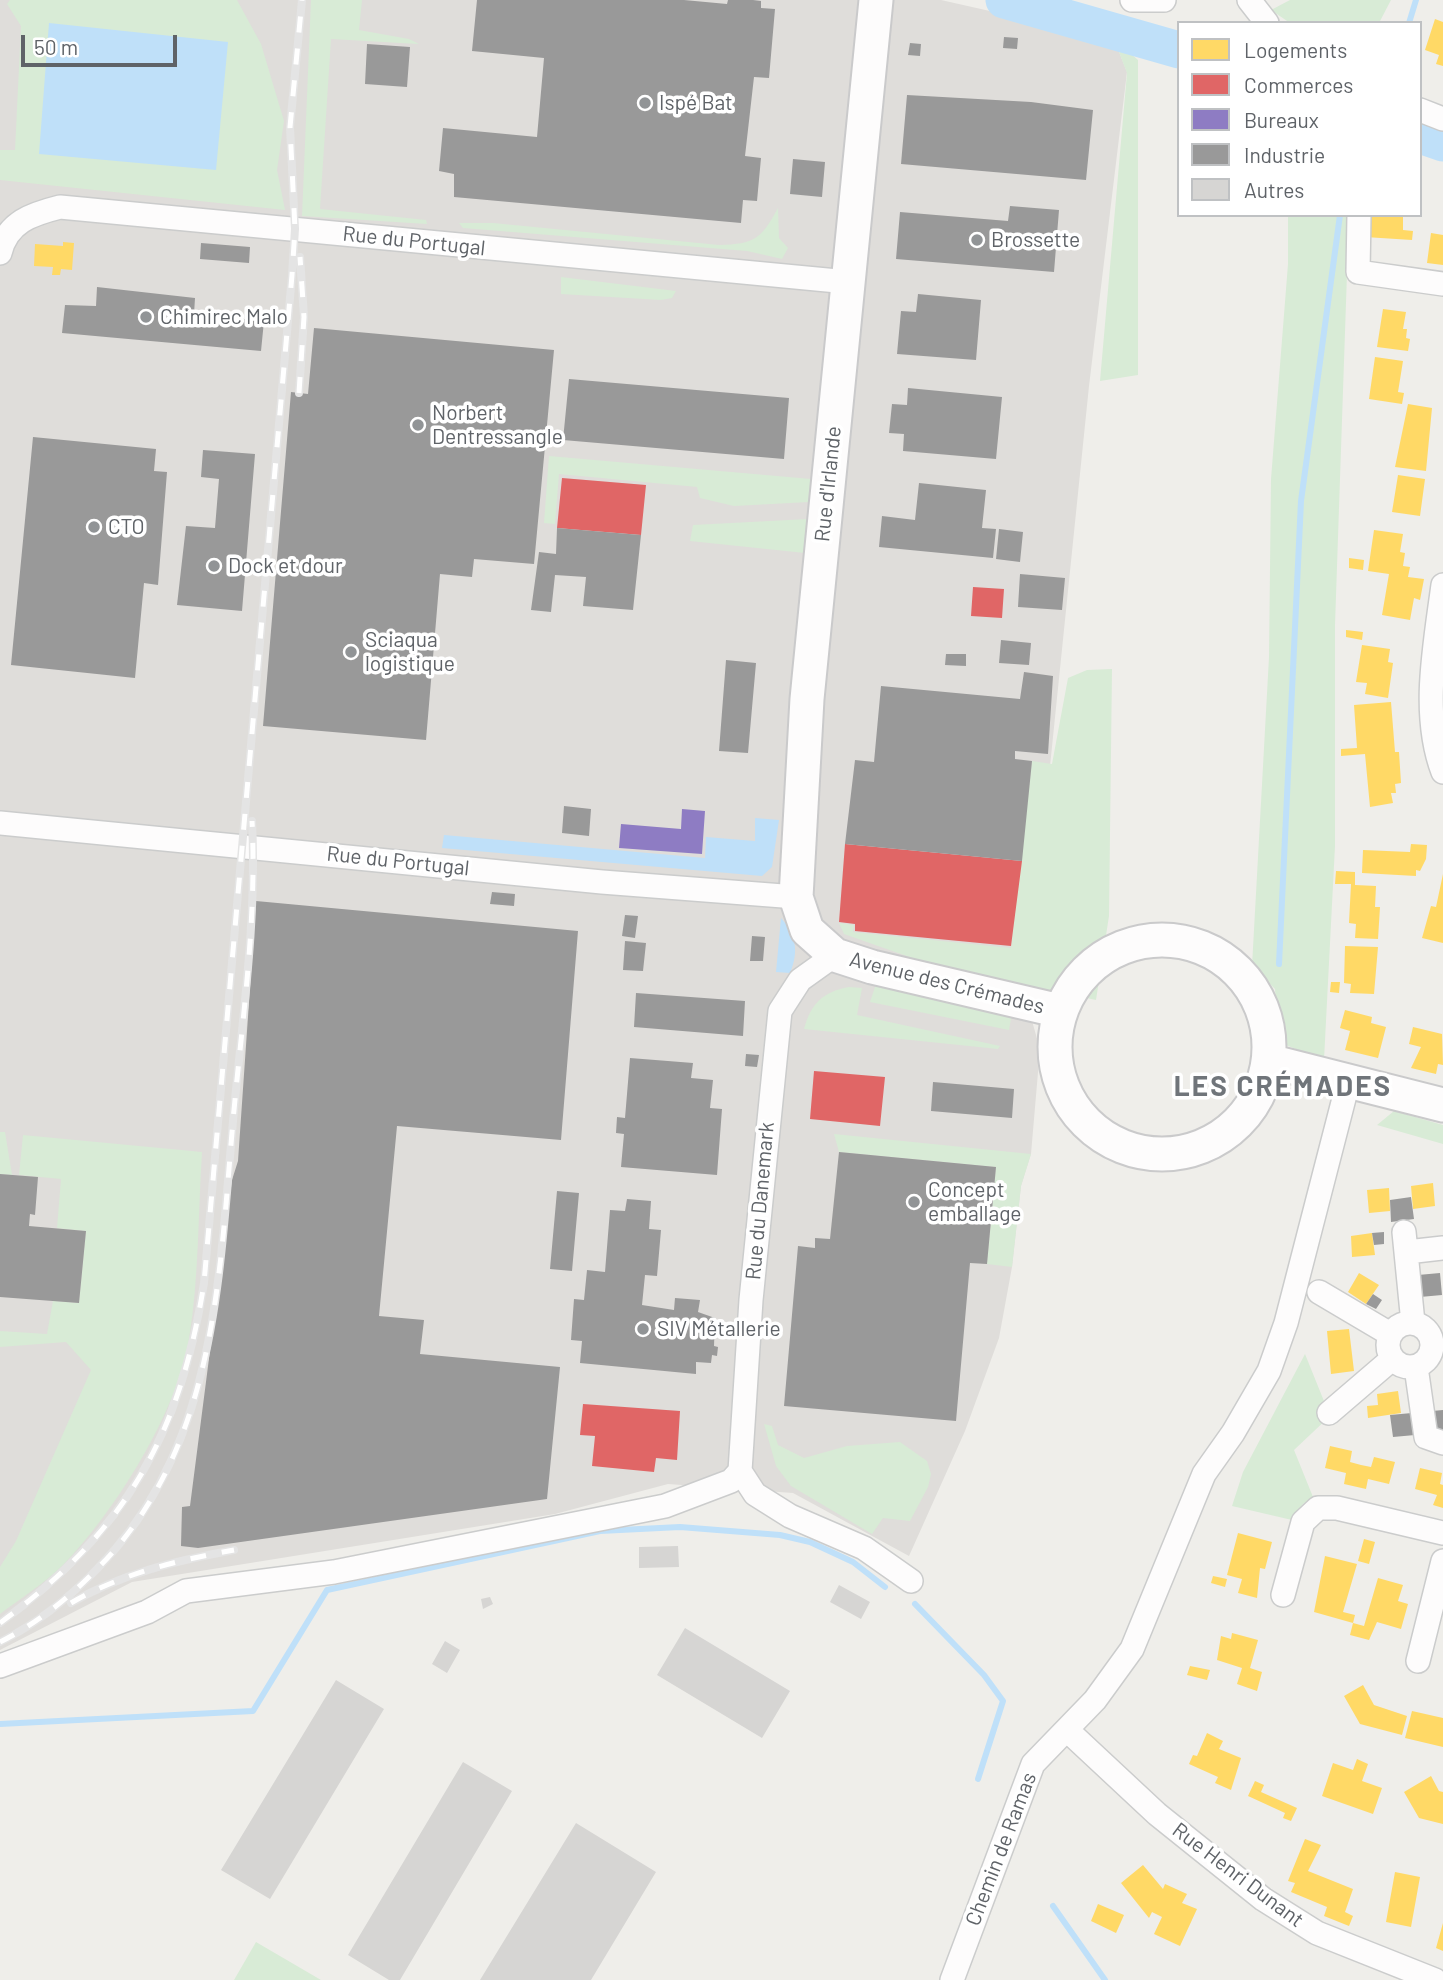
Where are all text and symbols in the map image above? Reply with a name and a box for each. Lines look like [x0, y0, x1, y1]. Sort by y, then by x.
scale bar [24, 21, 180, 65]
legend [1177, 21, 1422, 217]
text: 50 m [34, 34, 78, 59]
text: Logements [1244, 37, 1347, 62]
text: Commerces [1244, 72, 1353, 97]
place label: Ispé Bat [659, 90, 733, 116]
marker: Ispé Bat [637, 95, 653, 111]
text: Bureaux [1244, 107, 1319, 132]
text: Industrie [1244, 142, 1325, 167]
text: Autres [1244, 177, 1304, 202]
street label: Rue du Portugal [341, 221, 487, 261]
place label: Brossette [991, 227, 1080, 253]
marker: Brossette [969, 232, 985, 248]
place label: Chimirec Malo [160, 304, 288, 330]
marker: Chimirec Malo [138, 309, 154, 325]
place label: Norbert Dentressangle [432, 400, 563, 450]
marker: Norbert Dentressangle [410, 417, 426, 433]
street label: Rue d'Irlande [809, 425, 847, 543]
place label: CTO [108, 514, 145, 540]
marker: CTO [86, 519, 102, 535]
place label: Dock et dour [228, 553, 343, 579]
marker: Dock et dour [206, 558, 222, 574]
place label: Sciaqua logistique [365, 627, 455, 677]
marker: Sciaqua logistique [343, 644, 359, 660]
street label: Rue du Portugal [325, 841, 471, 881]
street label: Avenue des Crémades [847, 947, 1047, 1019]
district label: LES CRÉMADES [1175, 1070, 1391, 1104]
street label: Rue du Danemark [741, 1121, 779, 1281]
place label: Concept emballage [928, 1177, 1022, 1227]
marker: Concept emballage [906, 1194, 922, 1210]
place label: SIV Métallerie [657, 1316, 781, 1342]
marker: SIV Métallerie [635, 1321, 651, 1337]
street label: Chemin de Ramas [960, 1769, 1042, 1929]
street label: Rue Henri Dunant [1167, 1817, 1309, 1933]

